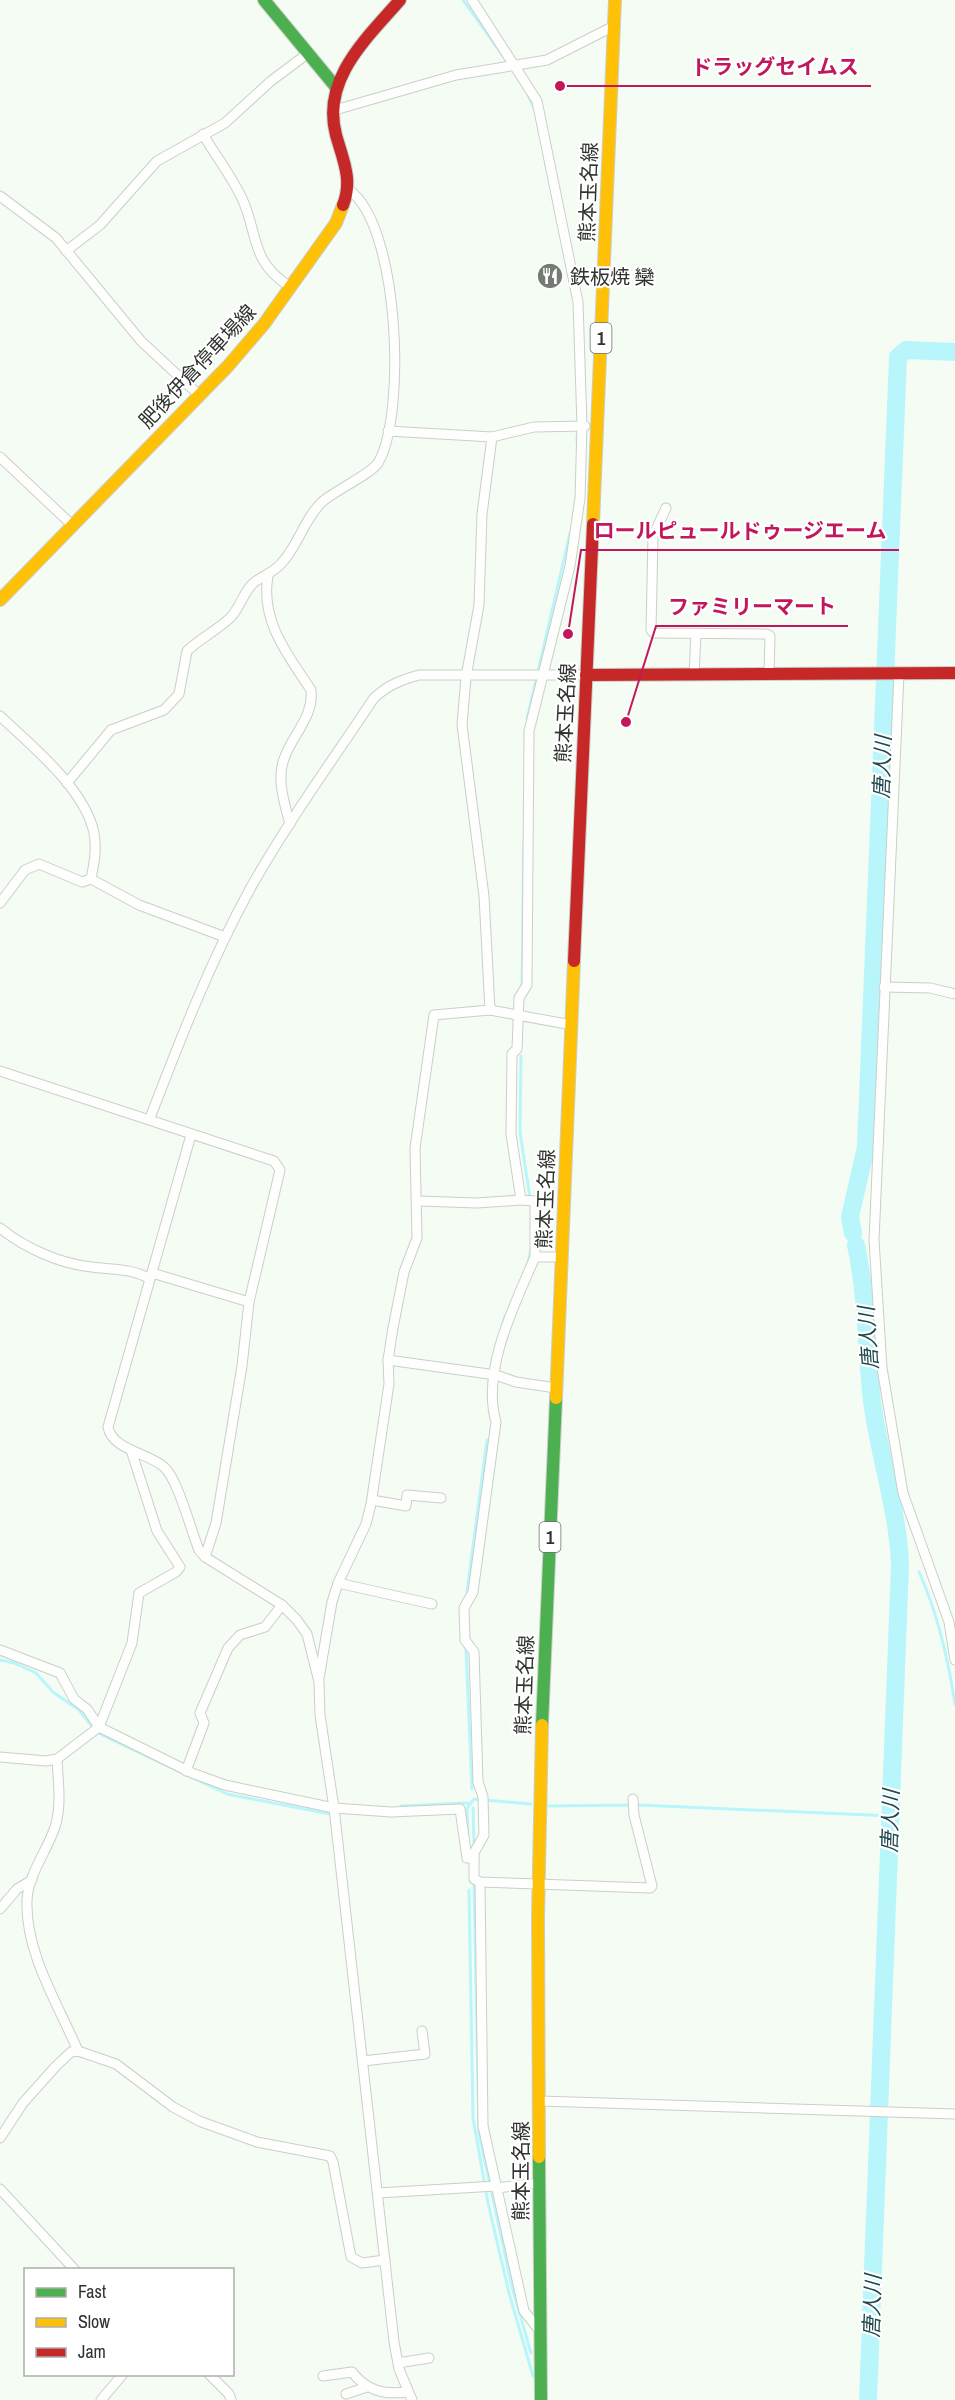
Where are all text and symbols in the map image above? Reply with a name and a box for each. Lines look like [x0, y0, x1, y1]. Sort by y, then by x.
callout: ドラッグセイムス [679, 47, 871, 86]
text: ドラッグセイムス [691, 52, 859, 81]
street label: 熊本玉名線 [573, 142, 603, 242]
restaurant icon: 鉄板焼 欒 [535, 261, 565, 291]
place label: 鉄板焼 欒 [570, 263, 655, 290]
street label: 肥後伊倉停車場線 [133, 298, 261, 434]
road number: 1 [590, 323, 612, 353]
callout: ロールピュールドゥージエーム [581, 511, 899, 550]
text: ロールピュールドゥージエーム [594, 516, 886, 545]
callout: ファミリーマート [656, 587, 848, 626]
text: ファミリーマート [668, 592, 836, 621]
street label: 熊本玉名線 [549, 662, 581, 764]
water label: 唐人川 [866, 733, 898, 799]
street label: 熊本玉名線 [530, 1149, 560, 1249]
water label: 唐人川 [851, 1304, 885, 1370]
road number: 1 [540, 1522, 560, 1552]
street label: 熊本玉名線 [509, 1635, 539, 1735]
water label: 唐人川 [874, 1787, 906, 1853]
street label: 熊本玉名線 [507, 2121, 534, 2221]
legend [24, 2268, 234, 2376]
water label: 唐人川 [856, 2272, 888, 2338]
text: Fast [78, 2279, 106, 2304]
text: Slow [78, 2309, 110, 2334]
text: Jam [78, 2339, 106, 2364]

